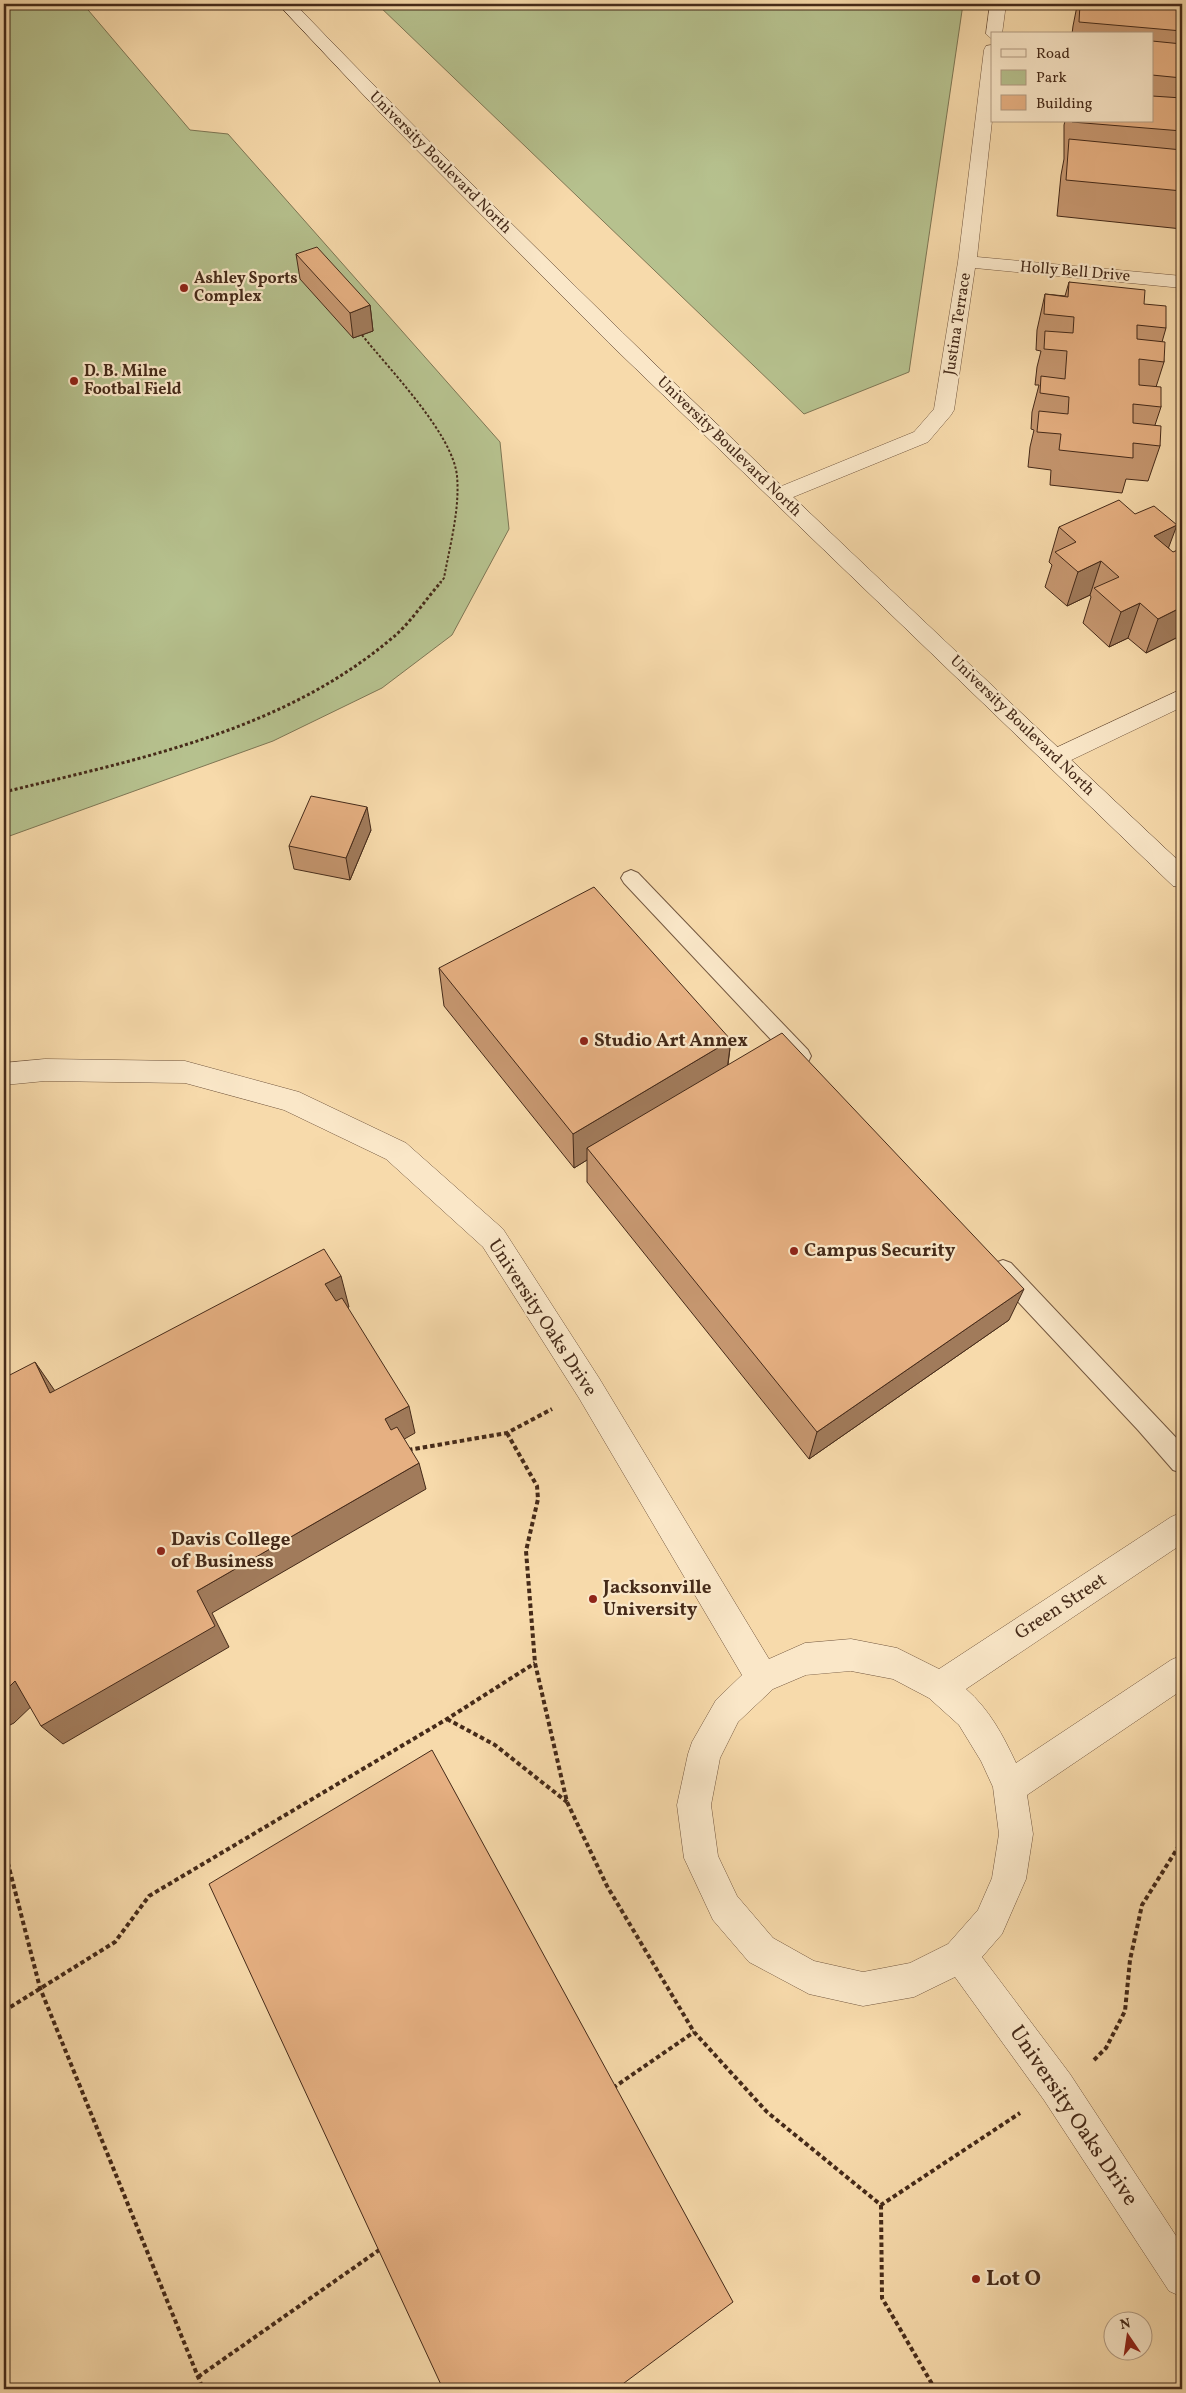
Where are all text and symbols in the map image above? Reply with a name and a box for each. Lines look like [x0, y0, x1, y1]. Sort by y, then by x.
legend [991, 32, 1154, 122]
text: Road [1036, 44, 1070, 65]
text: Park [1036, 68, 1067, 89]
street label: University Boulevard North [364, 87, 516, 239]
text: Building [1036, 94, 1093, 115]
street label: Holly Bell Drive [1019, 256, 1131, 288]
place label: Ashley Sports Complex [194, 268, 298, 308]
street label: Justina Terrace [939, 271, 977, 377]
marker: Ashley Sports Complex [178, 282, 190, 294]
place label: D. B. Milne Footbal Field [84, 361, 182, 401]
street label: University Boulevard North [652, 372, 806, 522]
marker: D. B. Milne Footbal Field [68, 375, 80, 387]
street label: University Boulevard North [945, 651, 1099, 801]
place label: Studio Art Annex [594, 1028, 748, 1054]
marker: Studio Art Annex [578, 1035, 590, 1047]
street label: University Oaks Drive [481, 1234, 603, 1402]
place label: Campus Security [804, 1238, 956, 1264]
marker: Campus Security [788, 1245, 800, 1257]
place label: Davis College of Business [171, 1527, 291, 1575]
marker: Davis College of Business [155, 1545, 167, 1557]
street label: Green Street [1010, 1567, 1112, 1646]
place label: Jacksonville University [602, 1575, 712, 1623]
marker: Jacksonville University [587, 1593, 599, 1605]
street label: University Oaks Drive [1001, 2020, 1145, 2212]
place label: Lot O [986, 2264, 1041, 2295]
marker: Lot O [970, 2273, 982, 2285]
north arrow [1104, 2310, 1154, 2360]
text: N [1118, 2314, 1133, 2335]

